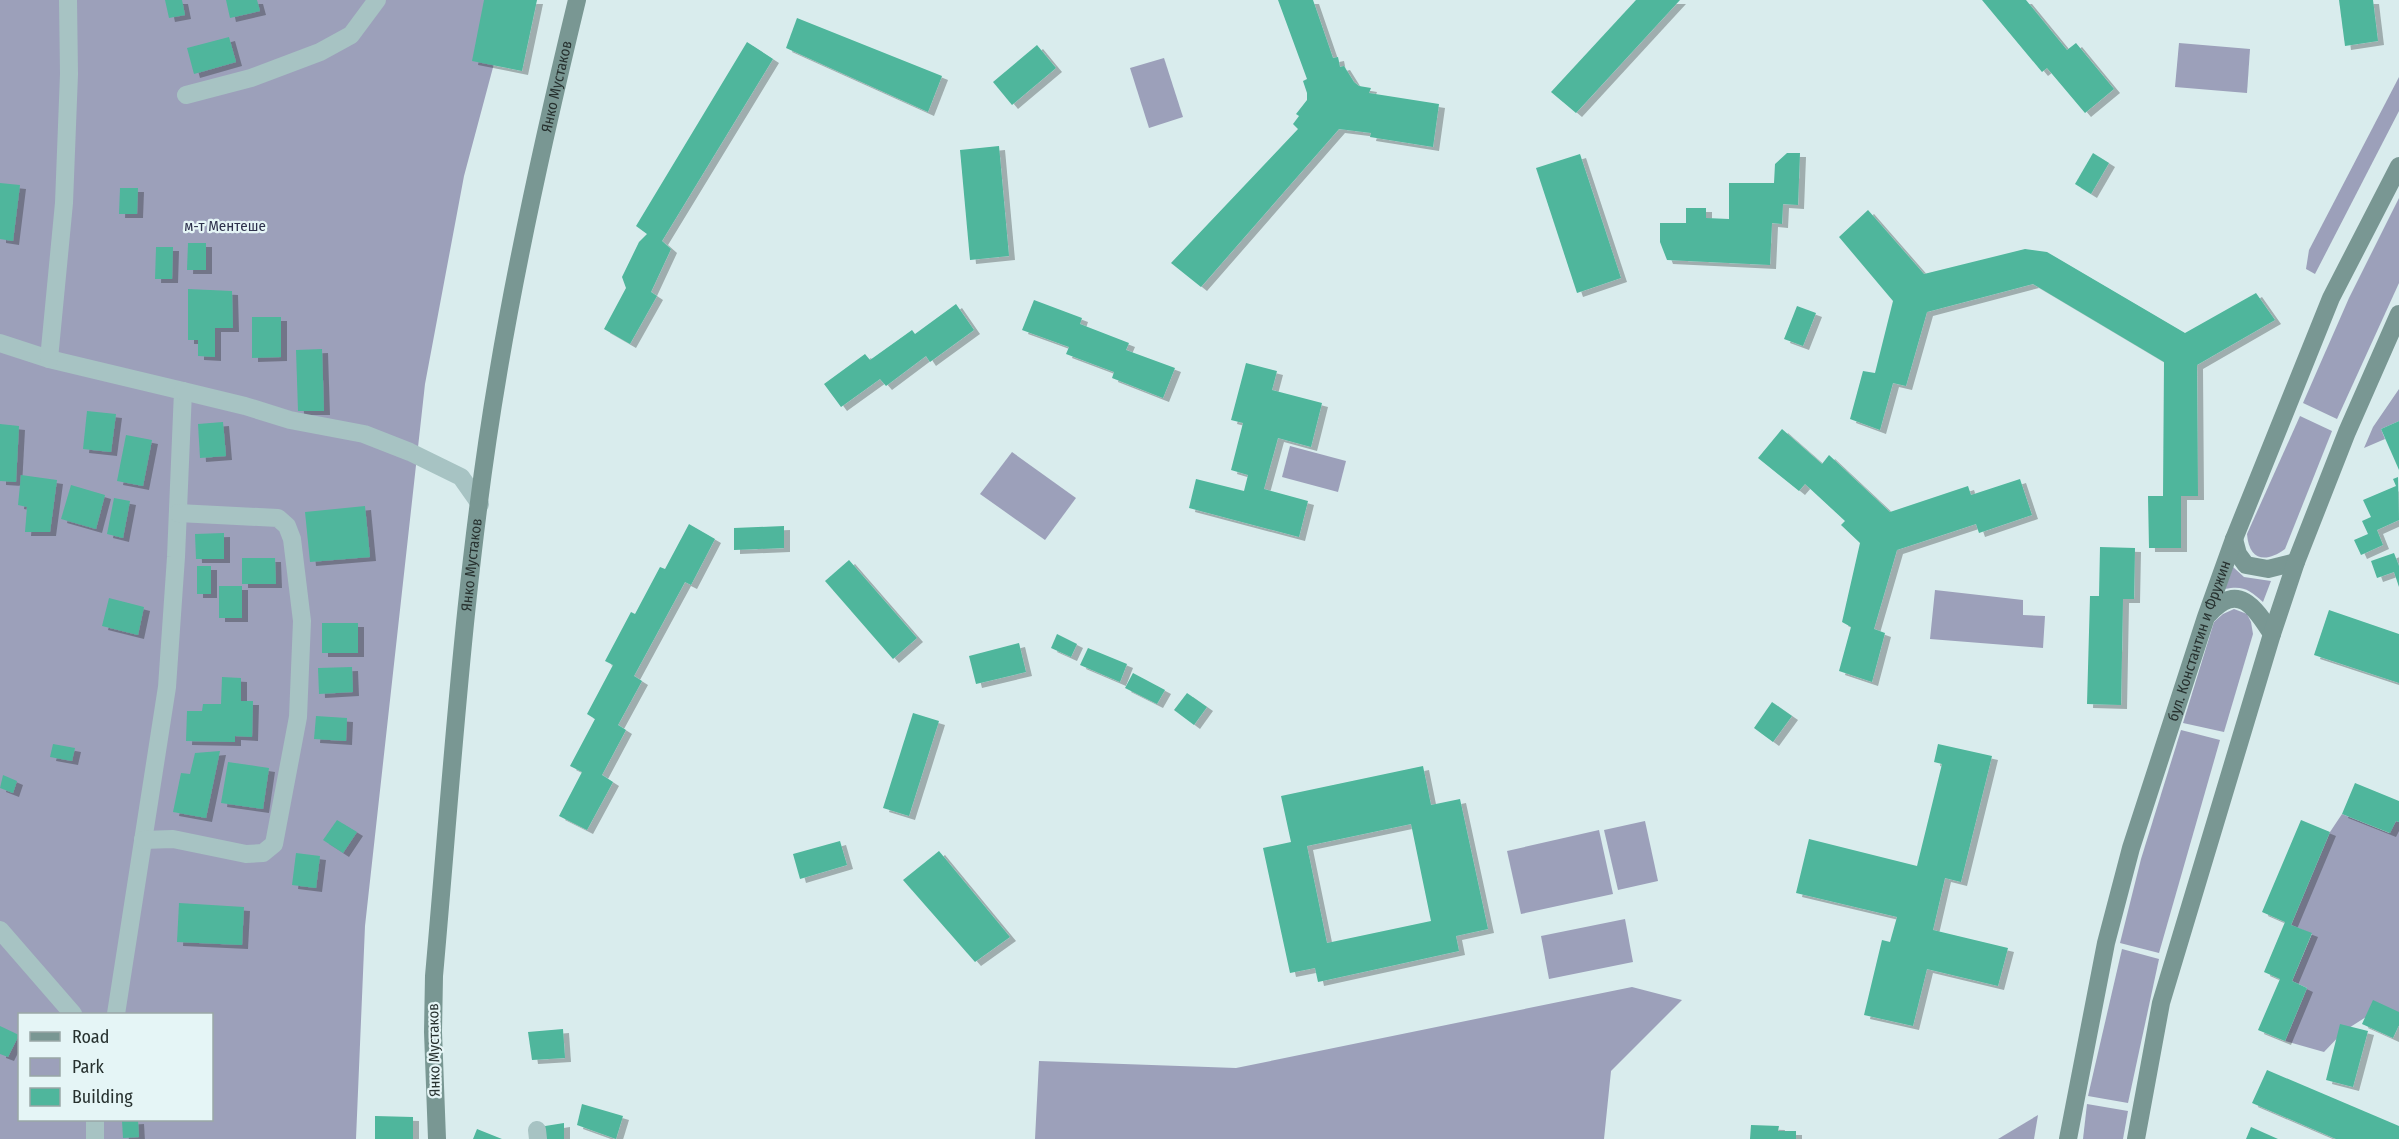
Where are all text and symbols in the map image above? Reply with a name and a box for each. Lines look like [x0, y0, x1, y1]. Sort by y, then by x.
street label: Янко Мустаков [537, 39, 576, 134]
park label: м-т Ментeше [184, 217, 266, 235]
street label: Янко Мустаков [457, 517, 486, 612]
street label: бул. Константин и Фружин [2164, 558, 2235, 723]
street label: Янко Мустаков [424, 1003, 444, 1097]
legend [18, 1013, 213, 1121]
text: Road [72, 1026, 109, 1048]
text: Park [72, 1056, 105, 1078]
text: Building [72, 1086, 133, 1108]

